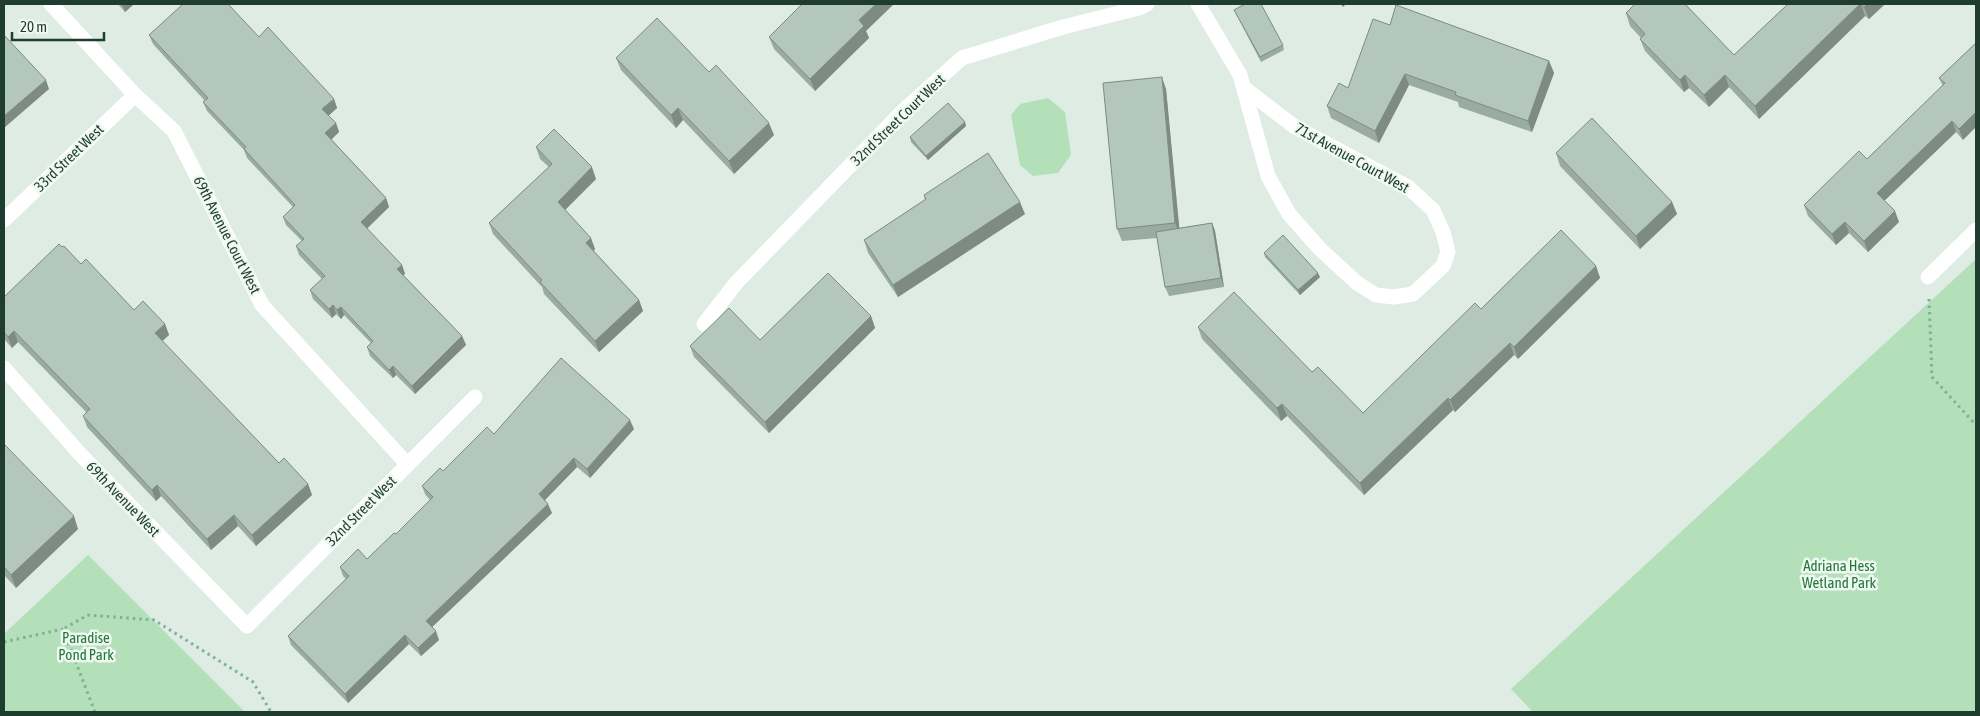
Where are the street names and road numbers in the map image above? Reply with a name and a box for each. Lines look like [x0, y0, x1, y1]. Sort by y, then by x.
street label: 32nd Street Court West [847, 70, 948, 169]
street label: 71st Avenue Court West [1292, 119, 1412, 196]
street label: 33rd Street West [31, 120, 107, 195]
street label: 69th Avenue Court West [190, 173, 265, 296]
street label: 69th Avenue West [83, 457, 164, 540]
street label: 32nd Street West [322, 472, 399, 549]

